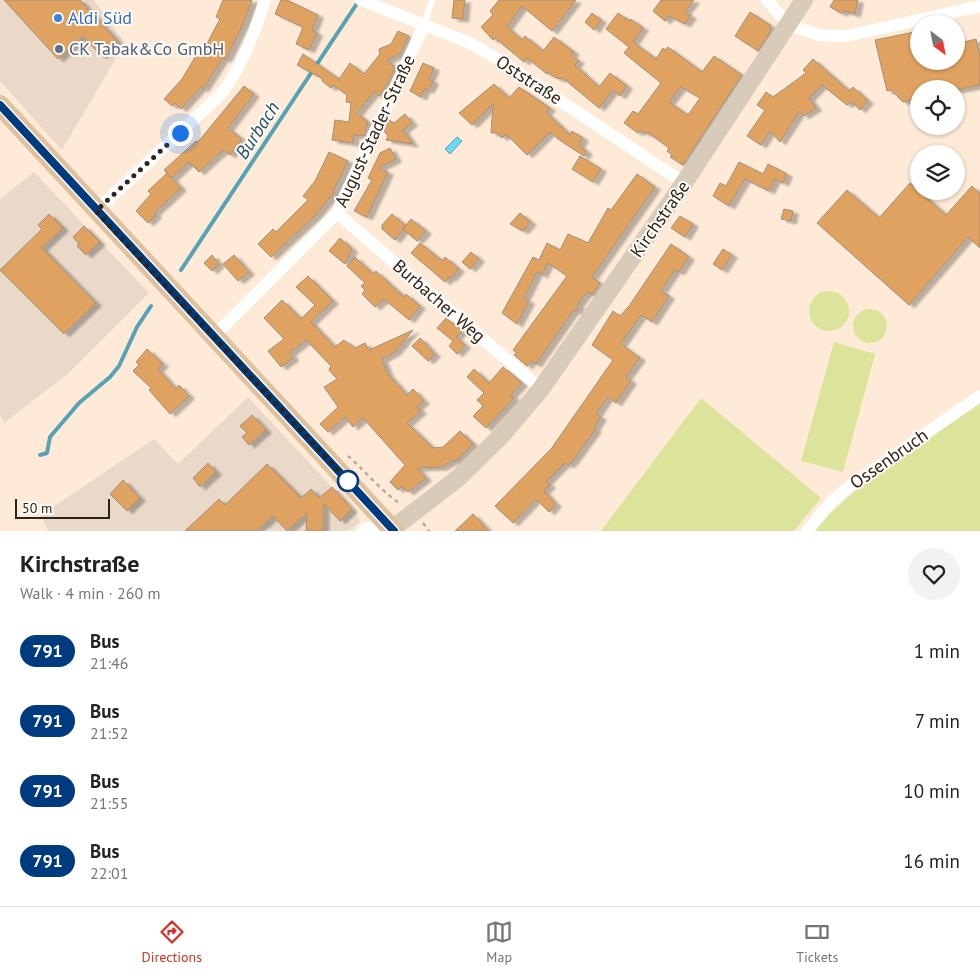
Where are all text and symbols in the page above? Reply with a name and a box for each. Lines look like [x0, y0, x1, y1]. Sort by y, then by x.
place label: Aldi Süd [68, 6, 132, 29]
marker: Aldi Süd [52, 12, 64, 24]
north arrow [910, 15, 965, 70]
map controls [910, 15, 965, 200]
place label: CK Tabak&Co GmbH [69, 37, 224, 60]
marker: CK Tabak&Co GmbH [53, 43, 65, 55]
street label: Oststraße [492, 50, 567, 110]
street label: August-Stader-Straße [329, 51, 420, 211]
button: locate [910, 80, 965, 135]
water label: Burbach [230, 97, 284, 163]
your location [168, 121, 193, 146]
button: layers [910, 145, 965, 200]
street label: Kirchstraße [625, 176, 694, 262]
street label: Burbacher Weg [388, 254, 490, 347]
street label: Ossenbruch [845, 423, 932, 494]
unlabelled marker [337, 470, 359, 492]
scale bar [15, 496, 110, 519]
text: 50 m [22, 499, 52, 517]
text: Kirchstraße [20, 548, 139, 579]
button: heart [908, 548, 960, 600]
text: Walk · 4 min · 260 m [20, 583, 160, 603]
text: Bus [90, 629, 119, 653]
text: 791 [32, 639, 63, 662]
text: 1 min [914, 639, 960, 663]
text: 21:46 [90, 653, 128, 673]
text: Bus [90, 699, 119, 723]
text: 791 [32, 709, 63, 732]
text: 7 min [915, 709, 960, 733]
text: 21:52 [90, 723, 128, 743]
text: Bus [90, 769, 119, 793]
text: 791 [32, 779, 63, 802]
text: 10 min [903, 779, 960, 803]
text: 21:55 [90, 793, 128, 813]
text: Bus [90, 839, 119, 863]
text: 791 [32, 849, 63, 872]
text: 16 min [903, 849, 960, 873]
text: 22:01 [90, 863, 128, 883]
tab: Directions [142, 918, 202, 966]
tab: Map [485, 918, 513, 966]
tab: Tickets [796, 918, 838, 966]

